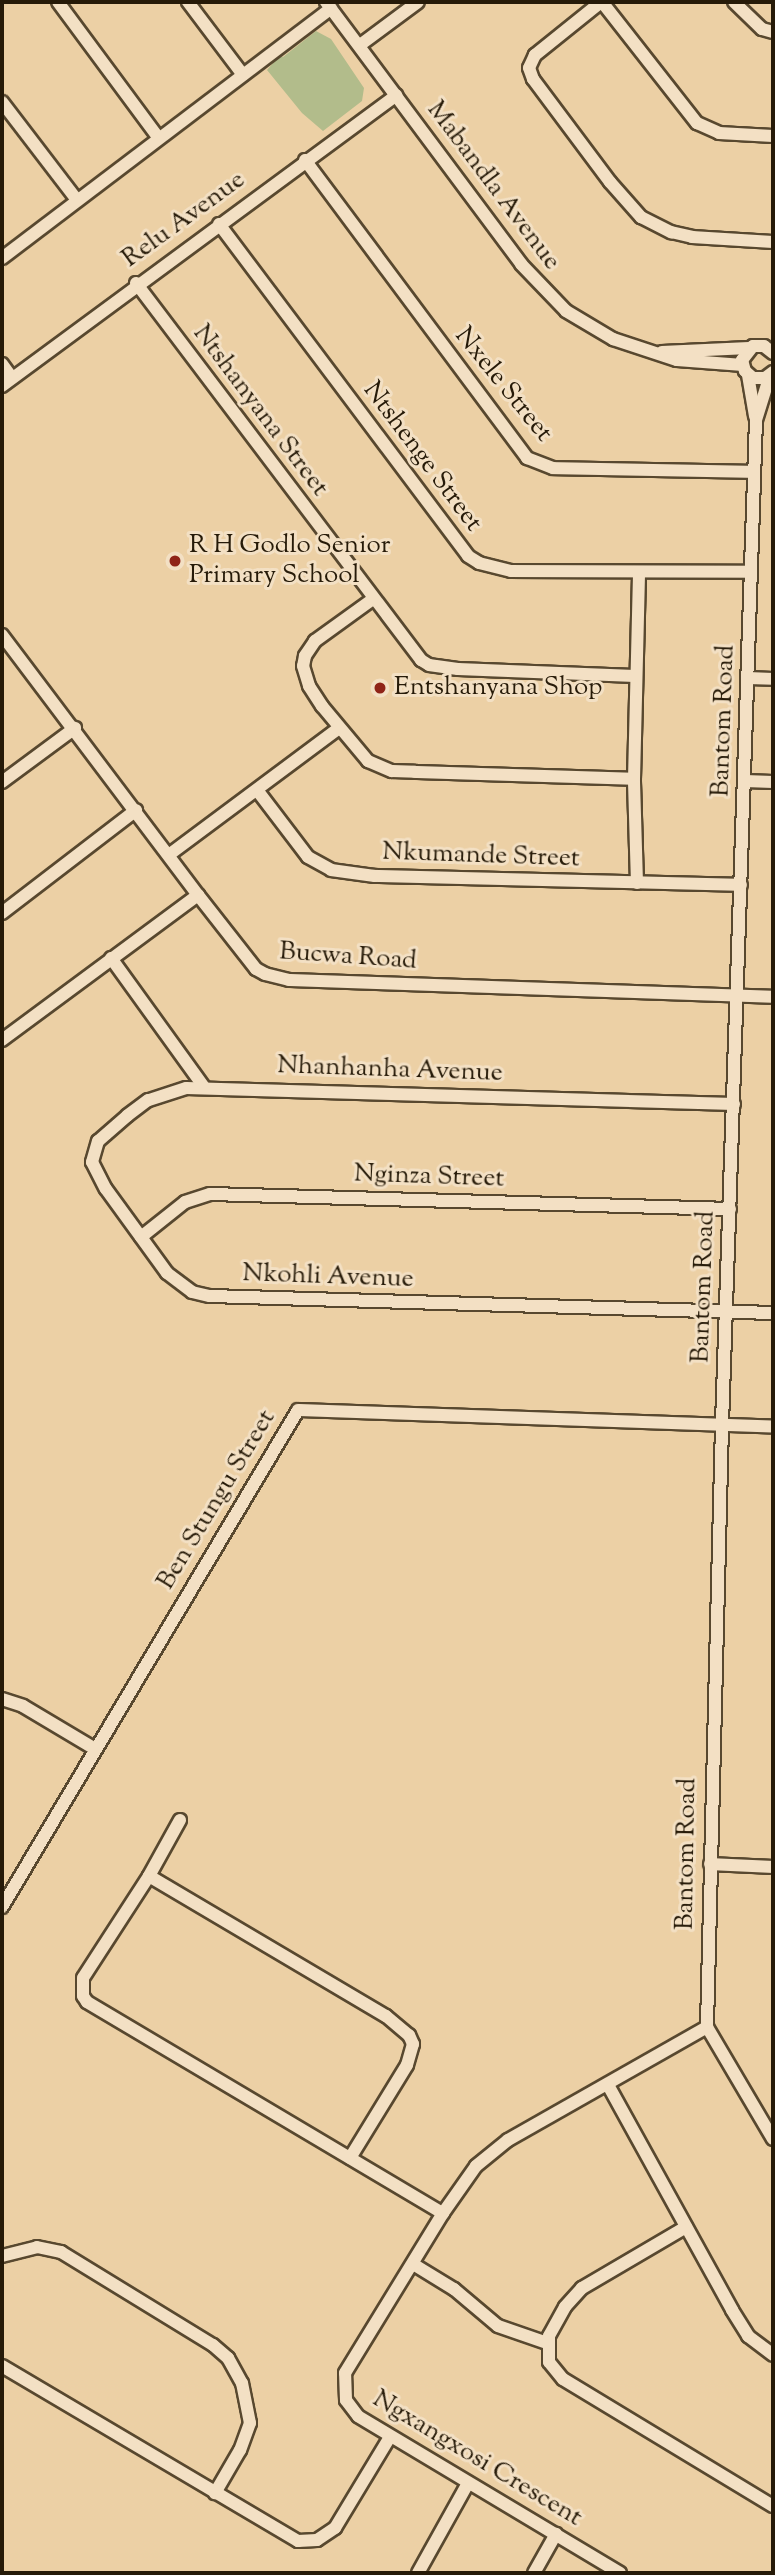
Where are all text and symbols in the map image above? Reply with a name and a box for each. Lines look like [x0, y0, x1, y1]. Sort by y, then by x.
street label: Mabandla Avenue [419, 95, 567, 277]
street label: Relu Avenue [116, 165, 252, 275]
street label: Ntshanyana Street [185, 319, 335, 503]
street label: Nxele Street [447, 321, 559, 449]
street label: Ntshenge Street [356, 376, 488, 538]
place label: R H Godlo Senior Primary School [189, 530, 390, 592]
marker: R H Godlo Senior Primary School [167, 553, 183, 569]
street label: Bantom Road [706, 644, 742, 798]
place label: Entshanyana Shop [394, 672, 602, 704]
marker: Entshanyana Shop [372, 680, 388, 696]
street label: Nkumande Street [382, 837, 580, 875]
street label: Bucwa Road [278, 937, 418, 977]
street label: Nhanhanha Avenue [277, 1050, 503, 1090]
street label: Nginza Street [353, 1159, 505, 1195]
street label: Bantom Road [686, 1210, 722, 1364]
street label: Nkohli Avenue [242, 1258, 414, 1296]
street label: Ben Stungu Street [151, 1404, 283, 1596]
street label: Bantom Road [670, 1778, 704, 1930]
street label: Ngxangxosi Crescent [367, 2384, 587, 2534]

